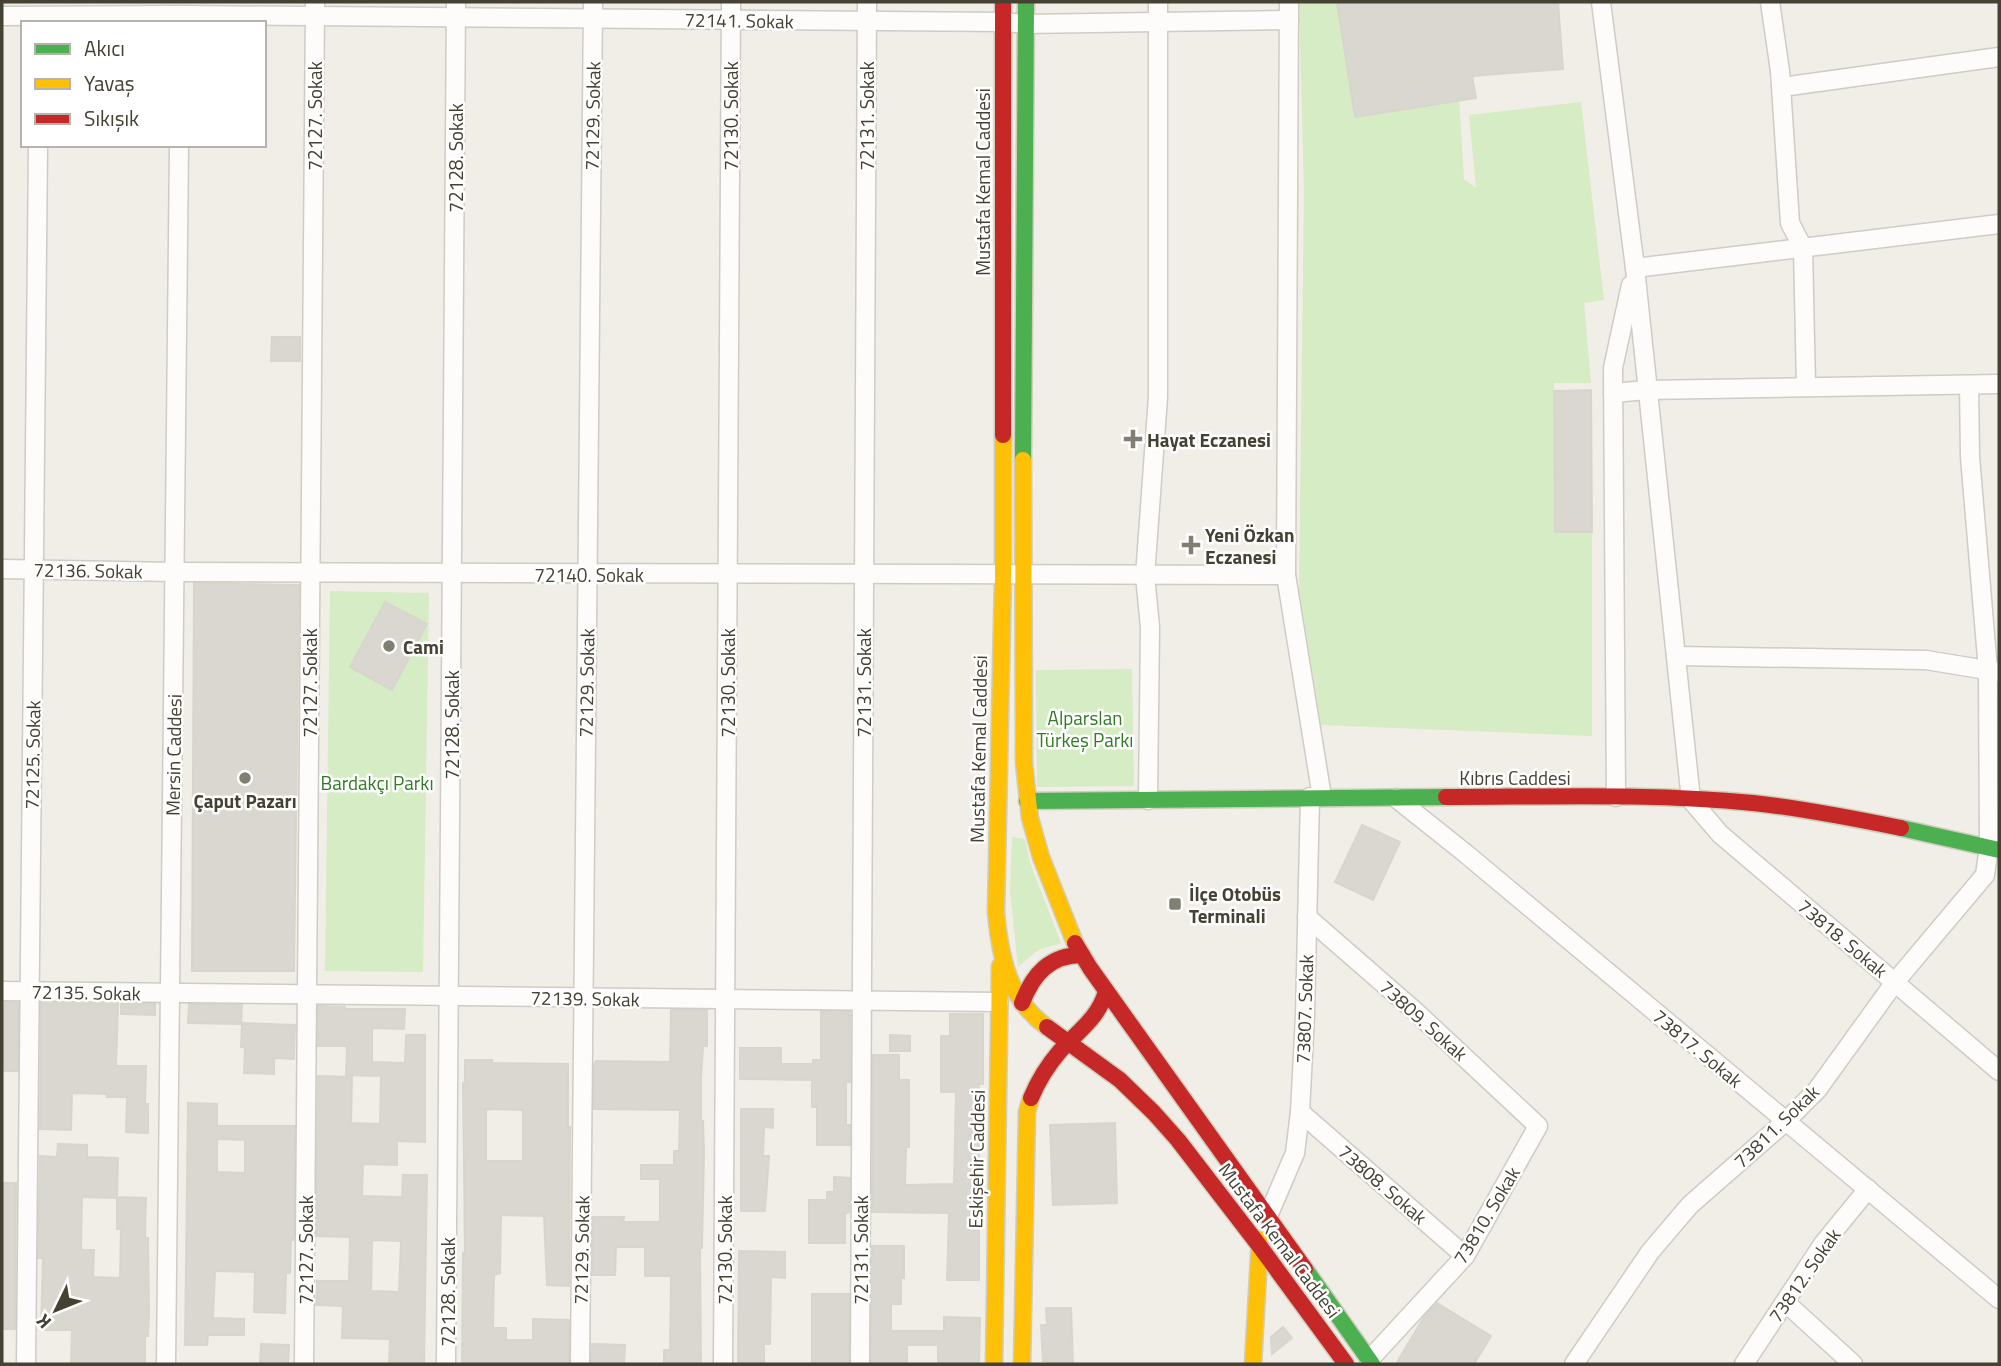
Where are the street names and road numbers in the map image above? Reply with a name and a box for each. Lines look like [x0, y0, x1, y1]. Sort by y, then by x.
street label: 72141. Sokak [684, 5, 794, 35]
street label: 72127. Sokak [300, 61, 329, 171]
street label: 72129. Sokak [577, 61, 607, 171]
street label: 72130. Sokak [716, 61, 745, 171]
street label: 72131. Sokak [852, 61, 881, 171]
street label: Mustafa Kemal Caddesi [968, 88, 997, 276]
street label: 72128. Sokak [441, 103, 470, 213]
street label: 72136. Sokak [33, 555, 143, 585]
street label: 72140. Sokak [534, 560, 644, 589]
street label: 72127. Sokak [295, 628, 324, 738]
street label: 72129. Sokak [571, 628, 601, 738]
street label: 72130. Sokak [713, 628, 742, 738]
street label: 72131. Sokak [849, 628, 878, 738]
street label: Mustafa Kemal Caddesi [962, 655, 994, 843]
street label: 72128. Sokak [437, 670, 466, 780]
street label: Mersin Caddesi [157, 694, 189, 816]
street label: 72125. Sokak [17, 700, 47, 810]
street label: Kıbrıs Caddesi [1459, 763, 1571, 792]
street label: 73818. Sokak [1792, 892, 1894, 984]
street label: 73807. Sokak [1288, 954, 1320, 1064]
street label: 73809. Sokak [1374, 973, 1474, 1067]
street label: 72135. Sokak [31, 977, 141, 1007]
street label: 72139. Sokak [530, 983, 640, 1013]
street label: 73817. Sokak [1647, 1002, 1749, 1094]
street label: 73811. Sokak [1727, 1078, 1825, 1174]
street label: Eskişehir Caddesi [960, 1089, 992, 1229]
street label: 73808. Sokak [1332, 1137, 1434, 1231]
street label: Mustafa Kemal Caddesi [1212, 1156, 1348, 1324]
street label: 73810. Sokak [1445, 1161, 1527, 1269]
street label: 72127. Sokak [291, 1195, 320, 1305]
street label: 72129. Sokak [566, 1195, 596, 1305]
street label: 72130. Sokak [710, 1195, 739, 1305]
street label: 72131. Sokak [846, 1195, 875, 1305]
street label: 73812. Sokak [1761, 1222, 1847, 1328]
street label: 72128. Sokak [433, 1237, 462, 1347]

